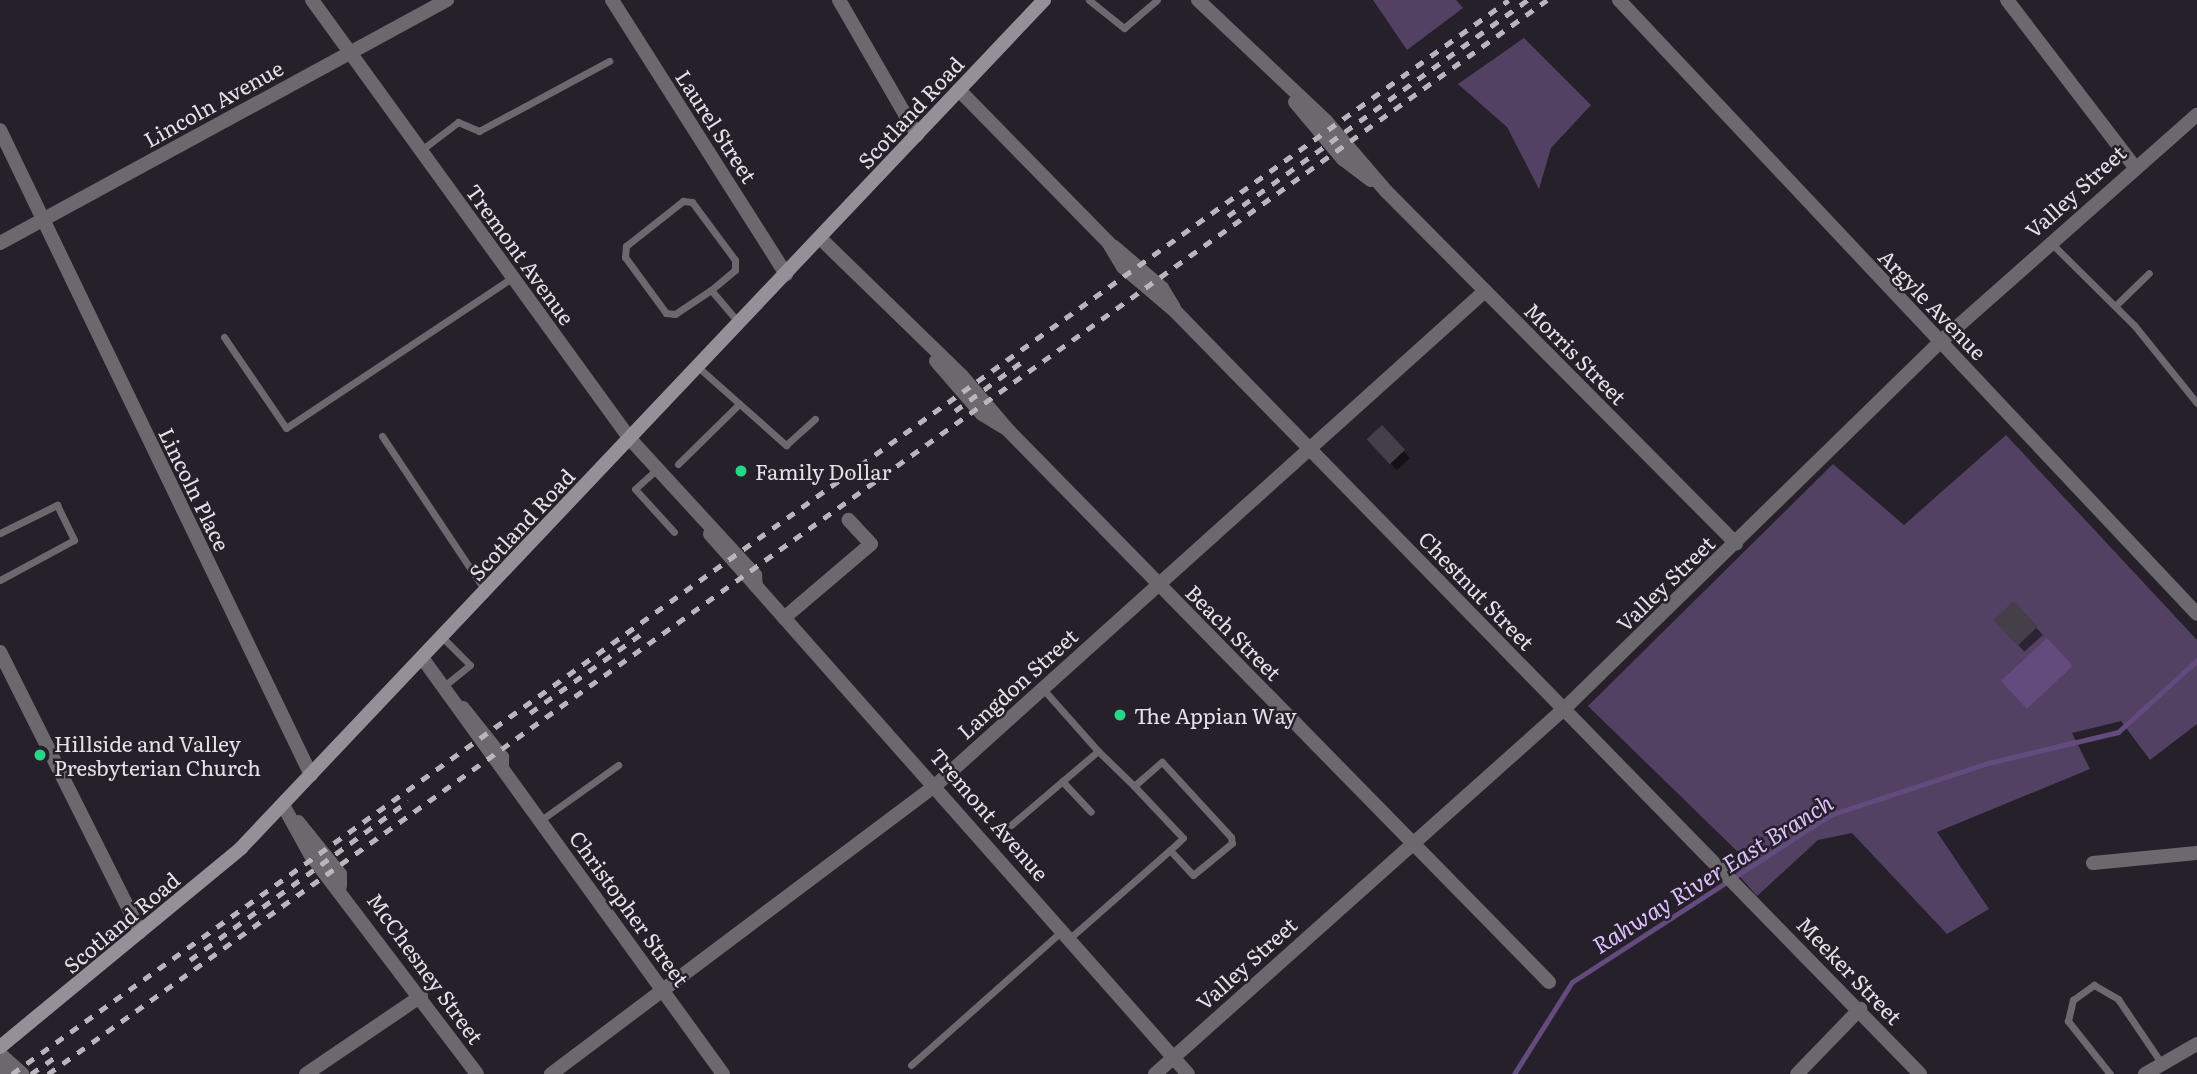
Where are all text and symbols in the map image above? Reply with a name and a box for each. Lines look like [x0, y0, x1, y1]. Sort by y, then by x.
street label: Scotland Road [852, 51, 968, 173]
street label: Lincoln Avenue [139, 54, 287, 152]
street label: Laurel Street [671, 65, 763, 187]
street label: Valley Street [2020, 139, 2130, 243]
street label: Tremont Avenue [462, 179, 580, 329]
street label: Argyle Avenue [1874, 244, 1992, 364]
street label: Morris Street [1520, 297, 1632, 409]
street label: Lincoln Place [154, 423, 236, 555]
place label: Family Dollar [755, 458, 891, 484]
street label: Scotland Road [463, 463, 579, 585]
marker: Family Dollar [733, 463, 749, 479]
street label: Chestnut Street [1414, 525, 1540, 655]
street label: Valley Street [1611, 530, 1719, 636]
street label: Beach Street [1181, 579, 1287, 685]
street label: Langdon Street [952, 623, 1082, 743]
place label: The Appian Way [1134, 702, 1297, 728]
marker: The Appian Way [1112, 707, 1128, 723]
place label: Hillside and Valley Presbyterian Church [54, 730, 261, 780]
street label: Tremont Avenue [926, 743, 1054, 885]
marker: Hillside and Valley Presbyterian Church [32, 747, 48, 763]
water label: Rahway River East Branch [1587, 788, 1837, 958]
street label: Christopher Street [565, 825, 695, 991]
street label: Scotland Road [58, 866, 184, 978]
street label: McChesney Street [363, 888, 489, 1048]
street label: Valley Street [1191, 911, 1301, 1015]
street label: Meeker Street [1792, 911, 1908, 1029]

